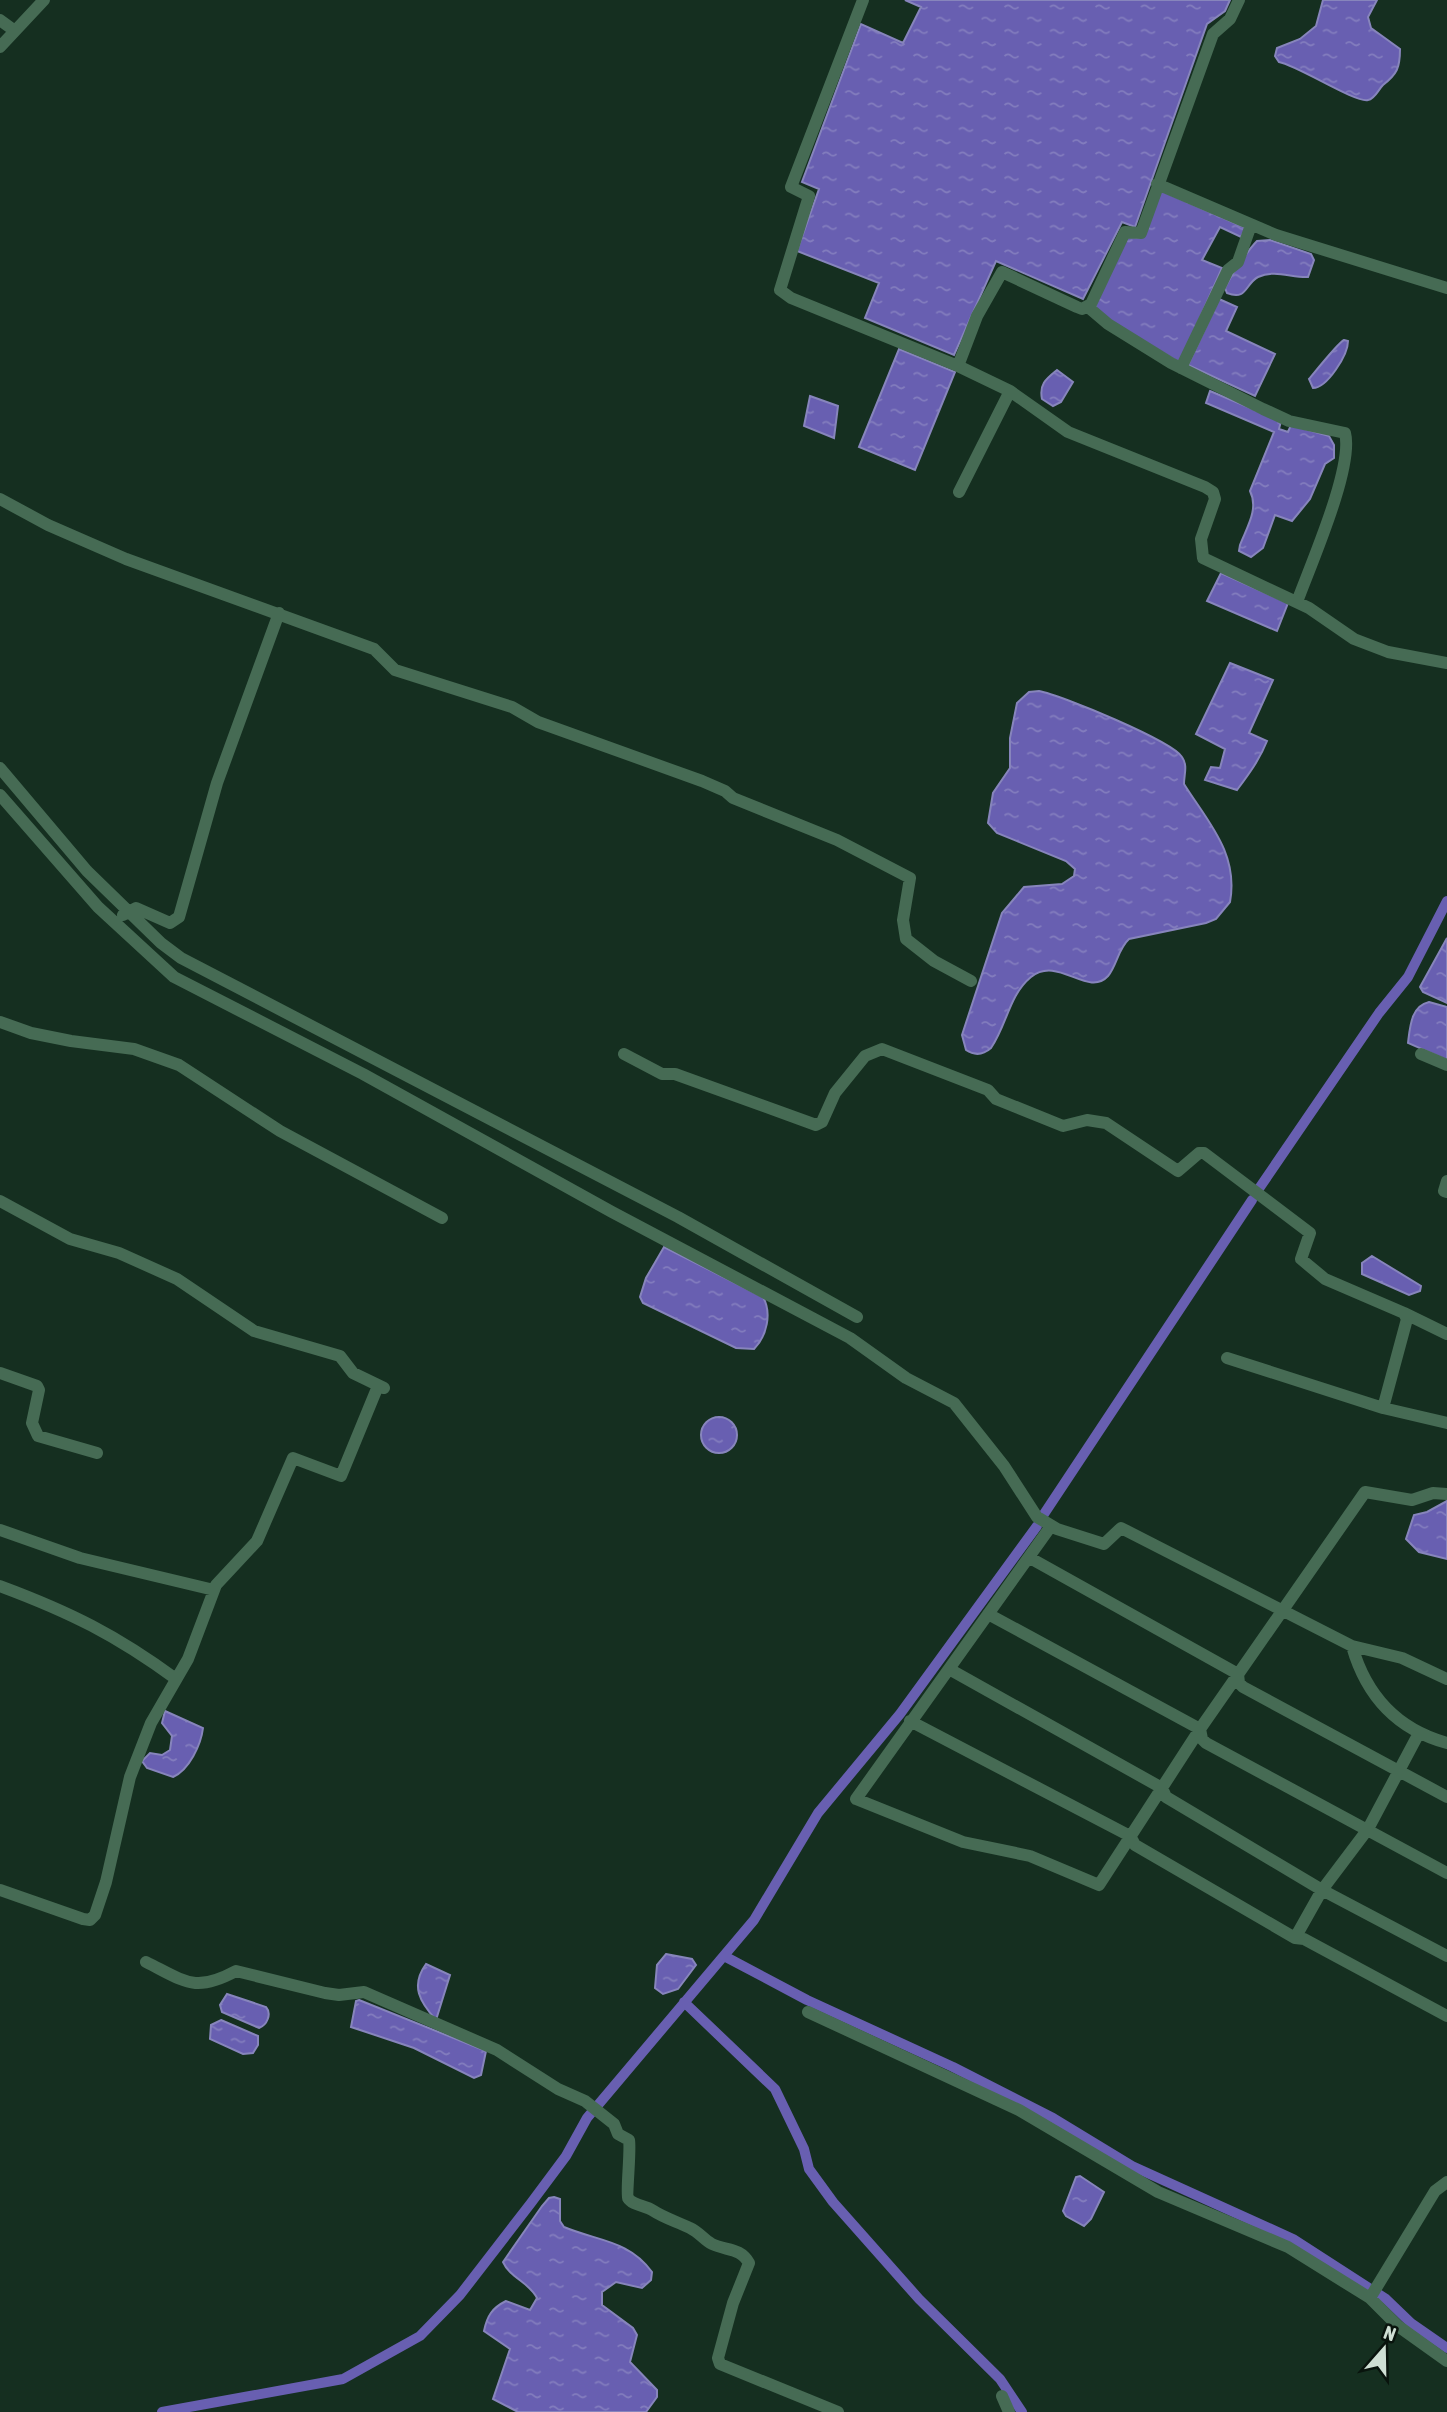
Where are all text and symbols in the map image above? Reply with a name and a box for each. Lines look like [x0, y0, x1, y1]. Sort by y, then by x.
north arrow [1349, 2314, 1419, 2384]
text: N [1381, 2321, 1399, 2345]

